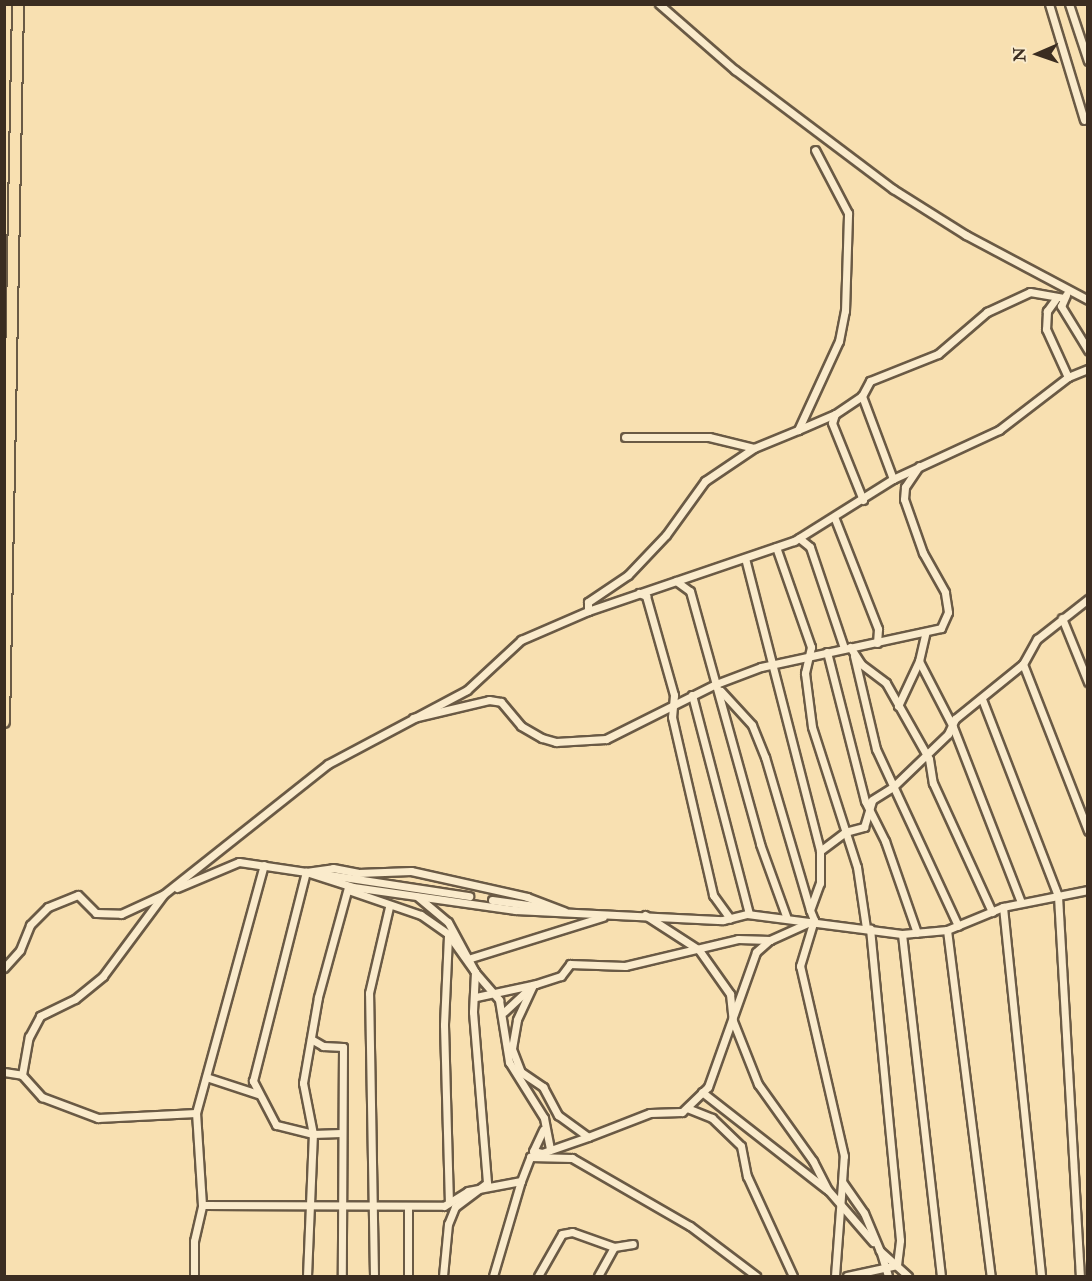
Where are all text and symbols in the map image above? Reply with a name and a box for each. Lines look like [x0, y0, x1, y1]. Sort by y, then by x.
north arrow [1008, 24, 1068, 84]
text: N [1010, 47, 1030, 62]

